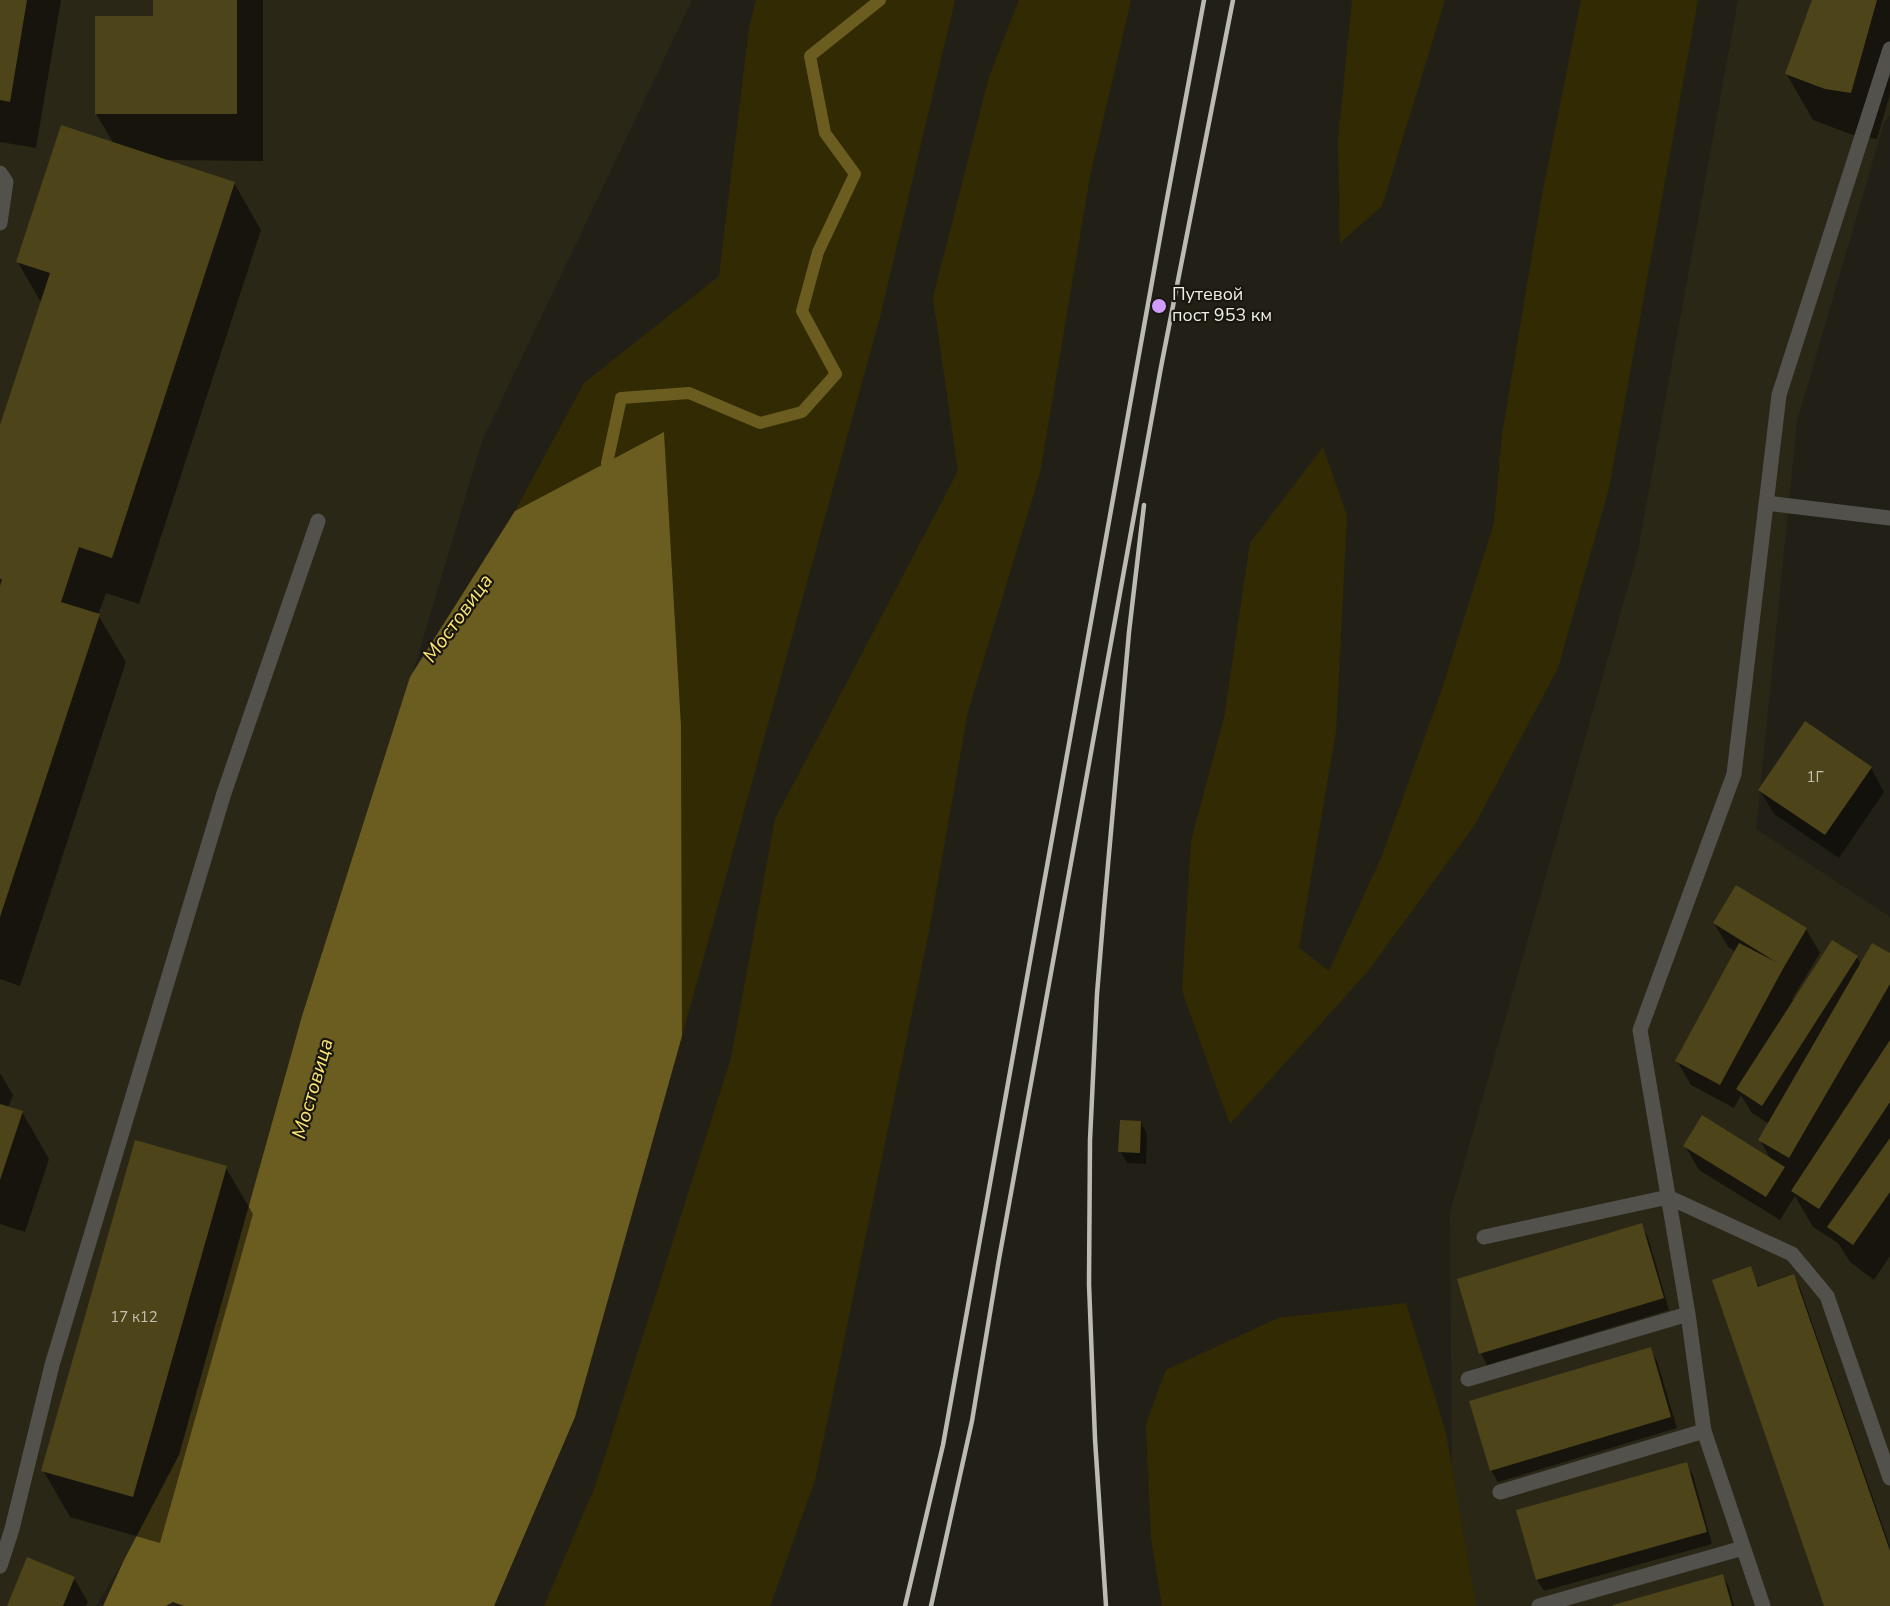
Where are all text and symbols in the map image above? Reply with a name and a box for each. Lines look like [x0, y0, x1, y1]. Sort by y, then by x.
place label: Путевой пост 953 км [1172, 285, 1272, 328]
marker: Путевой пост 953 км [1150, 297, 1168, 315]
water label: Мостовица [419, 570, 499, 668]
house number: 1Г [1806, 769, 1824, 787]
water label: Мостовица [288, 1036, 340, 1142]
house number: 17 к12 [110, 1309, 158, 1327]

